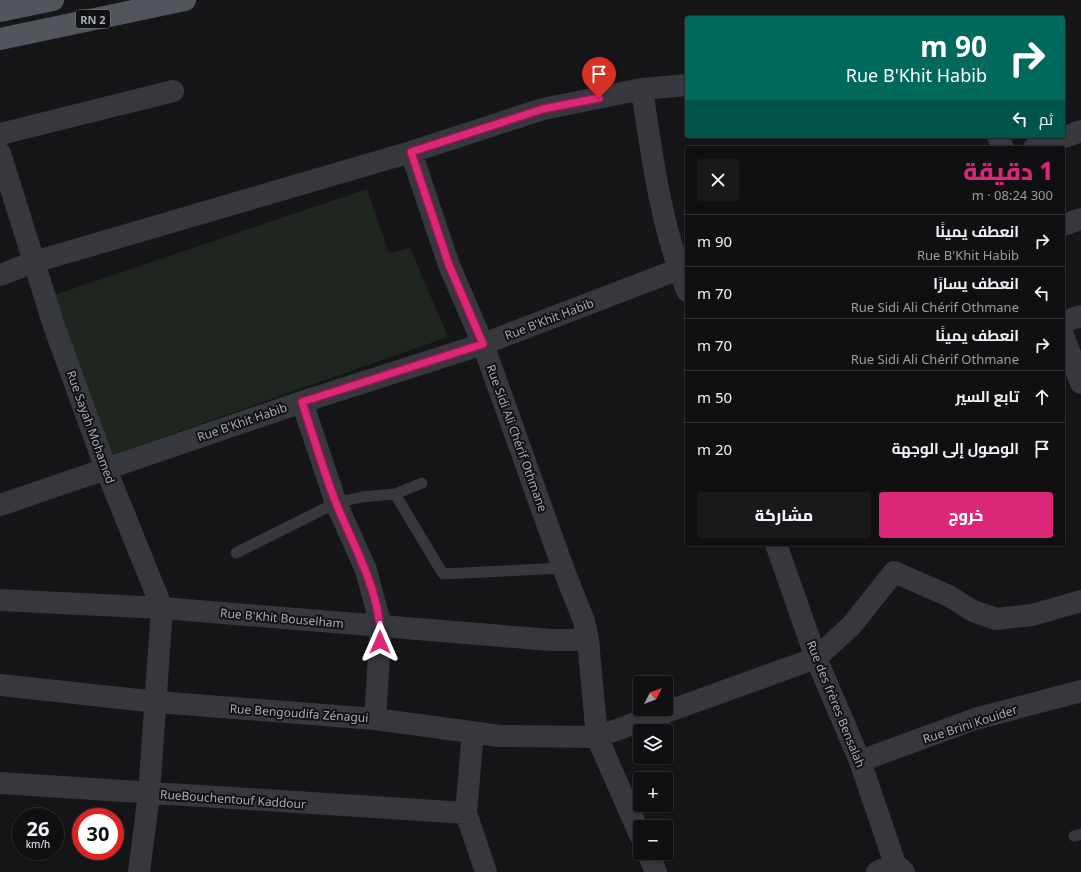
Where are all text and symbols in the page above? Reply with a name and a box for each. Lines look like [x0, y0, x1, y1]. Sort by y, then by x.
road number: RN 2 [76, 10, 110, 28]
text: 90 m [920, 27, 987, 65]
icon: right [1001, 32, 1053, 84]
pin [582, 57, 616, 98]
icon: arrive [588, 63, 610, 85]
text: Rue B'Khit Habib [846, 63, 987, 87]
icon: left [1009, 108, 1031, 130]
text: ثم [1039, 109, 1053, 129]
text: 1 دقيقة [963, 154, 1053, 187]
button: close [697, 159, 739, 201]
text: 300 m · 08:24 [972, 186, 1053, 204]
text: انعطف يمينًا [935, 221, 1019, 241]
icon: right [1031, 230, 1053, 252]
text: 90 m [697, 231, 732, 251]
text: Rue B'Khit Habib [917, 246, 1019, 264]
text: انعطف يسارًا [933, 273, 1019, 293]
icon: left [1031, 282, 1053, 304]
text: 70 m [697, 283, 732, 303]
street label: Rue B'Khit Habib [502, 294, 596, 344]
text: Rue Sidi Ali Chérif Othmane [851, 298, 1019, 316]
text: انعطف يمينًا [935, 325, 1019, 345]
icon: right [1031, 334, 1053, 356]
text: 70 m [697, 335, 732, 355]
text: Rue Sidi Ali Chérif Othmane [851, 350, 1019, 368]
street label: Rue Sidi Ali Chérif Othmane [482, 362, 552, 514]
street label: Rue Sayah Mohamed [63, 368, 119, 486]
text: تابع السير [955, 386, 1019, 406]
icon: ahead [1031, 386, 1053, 408]
text: 50 m [697, 387, 732, 407]
street label: Rue B'Khit Habib [195, 399, 289, 445]
text: الوصول إلى الوجهة [892, 438, 1019, 458]
icon: arrive [1031, 438, 1053, 460]
text: 20 m [697, 439, 732, 459]
button: مشاركة [697, 492, 871, 538]
button: خروج [879, 492, 1053, 538]
street label: Rue B'Khit Bouselham [219, 604, 345, 632]
position arrow [359, 621, 401, 663]
street label: Rue des frères Bensalah [803, 638, 869, 770]
north arrow [633, 676, 673, 716]
map controls [633, 676, 673, 860]
street label: Rue Bengoudifa Zénagui [229, 700, 369, 726]
street label: Rue Brini Kouider [921, 701, 1020, 747]
button: layers [633, 724, 673, 764]
button: + [633, 772, 673, 812]
street label: RueBouchentouf Kaddour [159, 785, 307, 813]
speed limit sign: 30 [72, 808, 124, 860]
text: 26 [27, 815, 49, 842]
button: − [633, 820, 673, 860]
text: km/h [26, 837, 50, 851]

